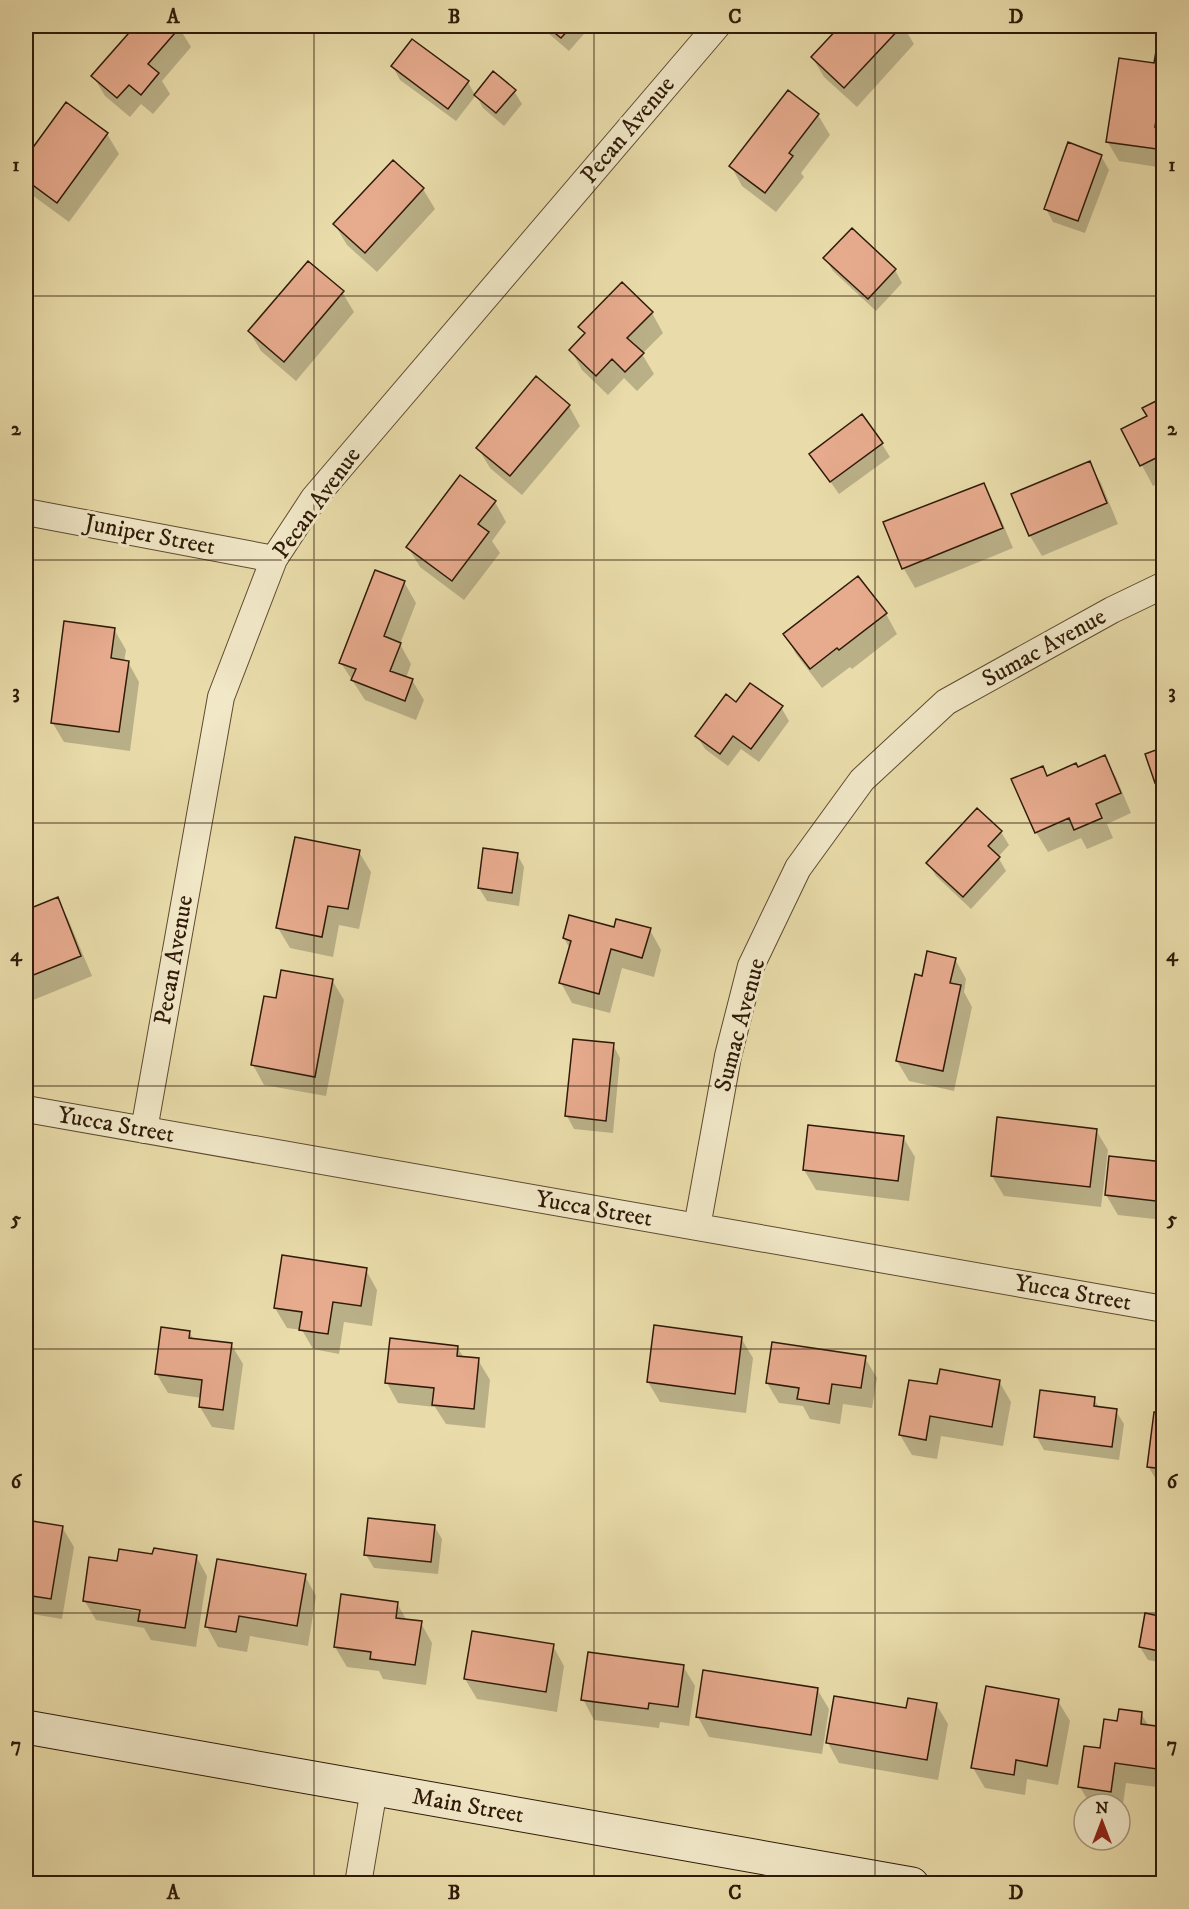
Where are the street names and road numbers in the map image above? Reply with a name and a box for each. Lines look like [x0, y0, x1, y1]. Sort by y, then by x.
street label: Pecan Avenue [574, 70, 682, 190]
street label: Pecan Avenue [266, 441, 368, 565]
street label: Juniper Street [80, 507, 218, 562]
street label: Sumac Avenue [977, 602, 1111, 694]
street label: Pecan Avenue [148, 893, 200, 1027]
street label: Sumac Avenue [708, 955, 772, 1095]
street label: Yucca Street [55, 1100, 177, 1150]
street label: Yucca Street [533, 1184, 655, 1234]
street label: Yucca Street [1012, 1268, 1134, 1318]
street label: Main Street [410, 1781, 526, 1831]

